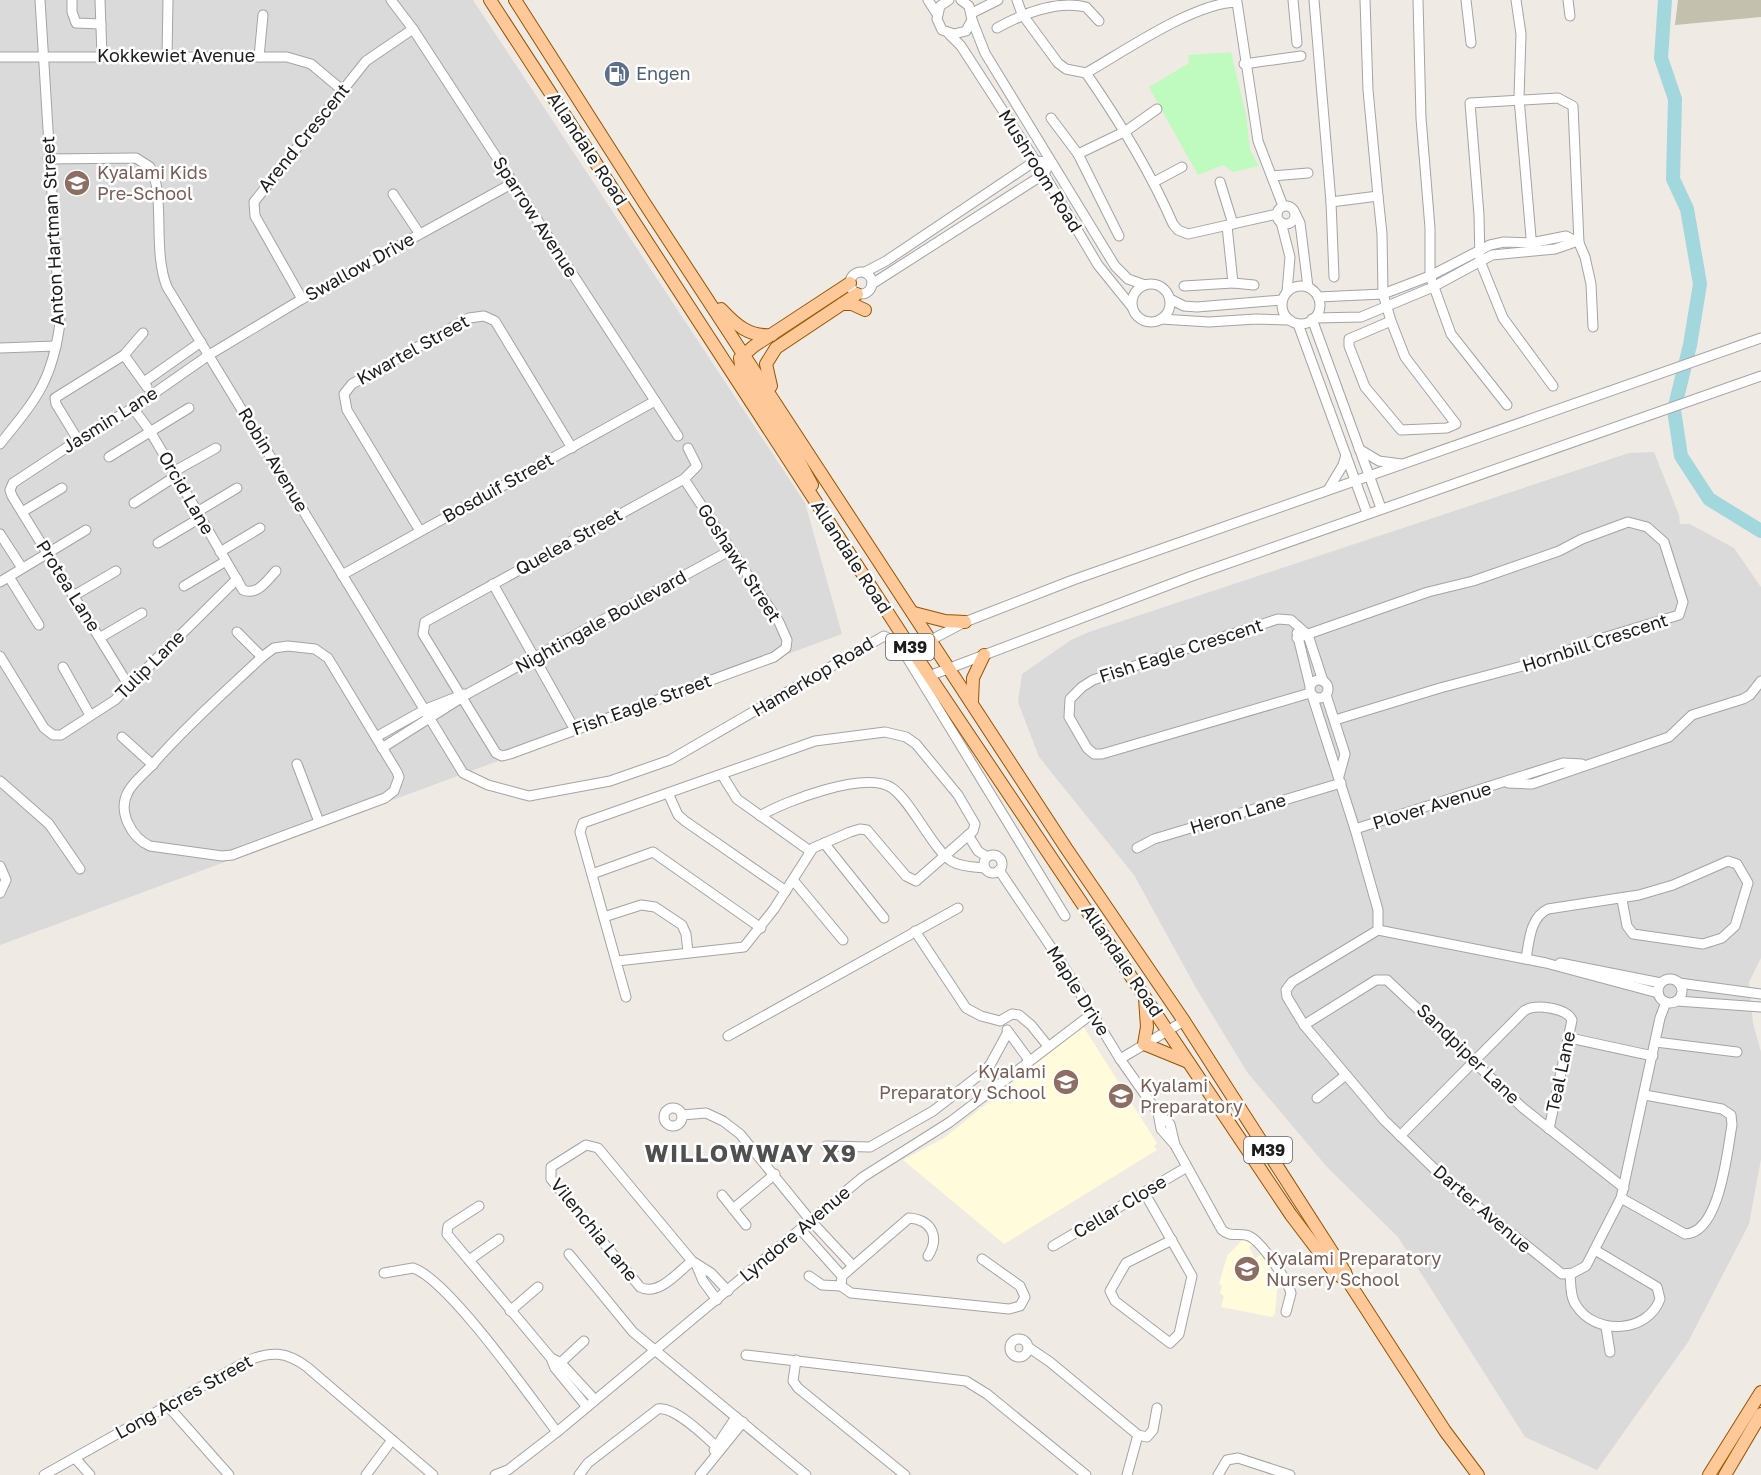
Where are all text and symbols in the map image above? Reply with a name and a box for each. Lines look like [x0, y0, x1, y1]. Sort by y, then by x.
street label: Kokkewiet Avenue [97, 44, 255, 66]
fuel station icon: Engen [602, 59, 632, 89]
place label: Engen [636, 62, 691, 84]
street label: Arend Crescent [253, 79, 354, 196]
street label: Allandale Road [543, 88, 633, 209]
street label: Mushroom Road [994, 105, 1087, 236]
street label: Anton Hartman Street [36, 136, 68, 326]
street label: Sparrow Avenue [489, 152, 583, 281]
place label: Kyalami Kids Pre-School [97, 161, 207, 204]
school or university icon: Kyalami Kids Pre-School [62, 168, 92, 198]
street label: Swallow Drive [301, 227, 418, 305]
street label: Kwartel Street [353, 309, 472, 389]
street label: Jasmin Lane [58, 381, 161, 457]
street label: Robin Avenue [234, 403, 314, 516]
street label: Orcid Lane [154, 447, 220, 538]
street label: Bosduif Street [438, 448, 557, 527]
street label: Allandale Road [807, 496, 897, 617]
street label: Goshawk Street [693, 499, 786, 626]
street label: Quelea Street [511, 503, 626, 580]
street label: Protea Lane [32, 536, 106, 635]
street label: Nightingale Boulevard [511, 565, 690, 677]
street label: Hornbill Crescent [1519, 608, 1670, 676]
street label: Fish Eagle Crescent [1096, 613, 1265, 687]
street label: Tulip Lane [110, 625, 188, 703]
street label: Hamerkop Road [748, 631, 877, 721]
road number: M39 [886, 634, 934, 660]
street label: Fish Eagle Street [569, 669, 714, 739]
street label: Plover Avenue [1370, 777, 1494, 834]
street label: Heron Lane [1187, 788, 1288, 838]
street label: Allandale Road [1077, 900, 1168, 1021]
street label: Maple Drive [1043, 941, 1115, 1039]
street label: Sandpiper Lane [1413, 999, 1525, 1108]
street label: Teal Lane [1541, 1029, 1579, 1114]
place label: Kyalami Preparatory School [879, 1060, 1046, 1103]
school or university icon: Kyalami Preparatory School [1051, 1067, 1081, 1097]
place label: Kyalami Preparatory [1140, 1074, 1243, 1117]
school or university icon: Kyalami Preparatory [1106, 1081, 1136, 1111]
road number: M39 [1244, 1137, 1292, 1163]
district label: WILLOWWAY X9 [644, 1138, 858, 1167]
street label: Darter Avenue [1429, 1160, 1536, 1257]
street label: Cellar Close [1069, 1170, 1170, 1242]
street label: Vilenchia Lane [546, 1173, 643, 1285]
street label: Lyndore Avenue [735, 1181, 854, 1286]
place label: Kyalami Preparatory Nursery School [1266, 1247, 1441, 1290]
school or university icon: Kyalami Preparatory Nursery School [1232, 1254, 1262, 1284]
street label: Long Acres Street [111, 1349, 256, 1443]

